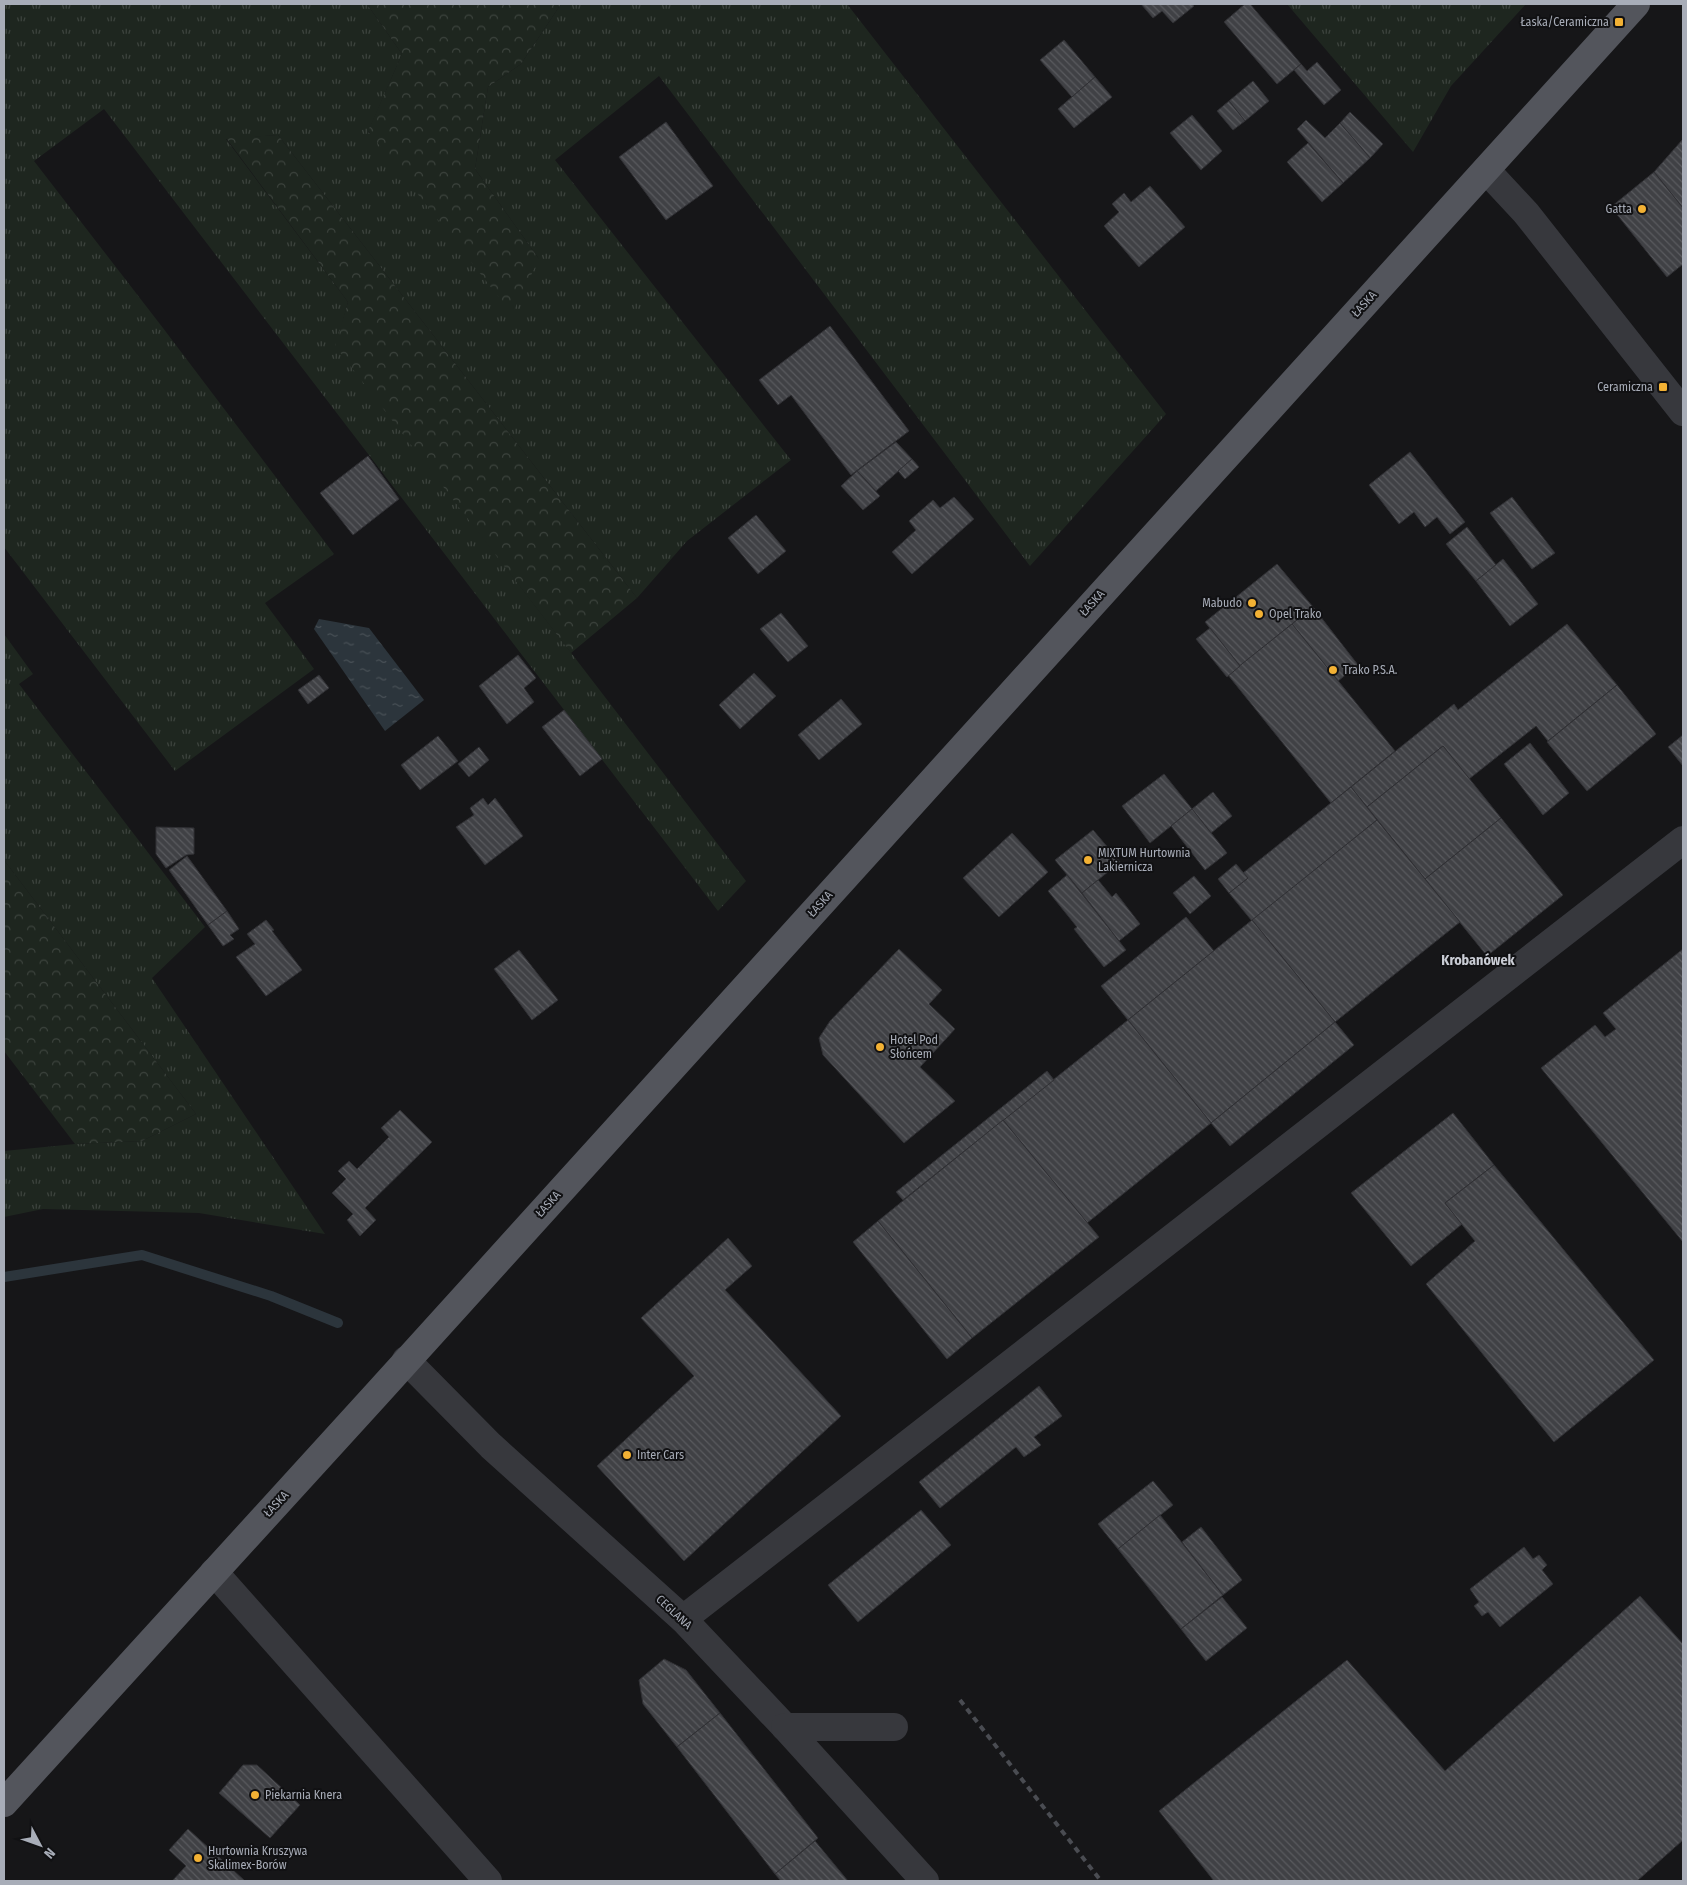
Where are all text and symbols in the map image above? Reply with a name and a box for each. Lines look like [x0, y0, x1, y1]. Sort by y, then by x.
place label: Łaska/Ceramiczna [1520, 15, 1609, 29]
marker: Łaska/Ceramiczna [1613, 16, 1625, 28]
place label: Gatta [1606, 202, 1632, 216]
marker: Gatta [1636, 203, 1648, 215]
street label: ŁASKA [1349, 287, 1380, 320]
place label: Ceramiczna [1597, 380, 1653, 394]
marker: Ceramiczna [1657, 381, 1669, 393]
street label: ŁASKA [1077, 586, 1108, 619]
place label: Mabudo [1202, 596, 1242, 610]
marker: Mabudo [1246, 597, 1258, 609]
place label: Opel Trako [1269, 607, 1322, 621]
marker: Opel Trako [1253, 608, 1265, 620]
place label: Trako P.S.A. [1343, 663, 1398, 677]
marker: Trako P.S.A. [1327, 664, 1339, 676]
place label: MIXTUM Hurtownia Lakiernicza [1098, 846, 1190, 874]
marker: MIXTUM Hurtownia Lakiernicza [1082, 854, 1094, 866]
street label: ŁASKA [805, 887, 836, 920]
district label: Krobanówek [1441, 952, 1516, 969]
place label: Hotel Pod Słońcem [890, 1033, 938, 1061]
marker: Hotel Pod Słońcem [874, 1041, 886, 1053]
street label: ŁASKA [533, 1187, 564, 1220]
place label: Inter Cars [637, 1448, 684, 1462]
marker: Inter Cars [621, 1449, 633, 1461]
street label: ŁASKA [260, 1488, 292, 1520]
street label: CEGLANA [653, 1592, 695, 1632]
place label: Piekarnia Knera [265, 1788, 342, 1802]
marker: Piekarnia Knera [249, 1789, 261, 1801]
north arrow [15, 1820, 65, 1870]
text: N [40, 1844, 59, 1862]
place label: Hurtownia Kruszywa Skalimex-Borów [208, 1844, 307, 1872]
marker: Hurtownia Kruszywa Skalimex-Borów [192, 1852, 204, 1864]

